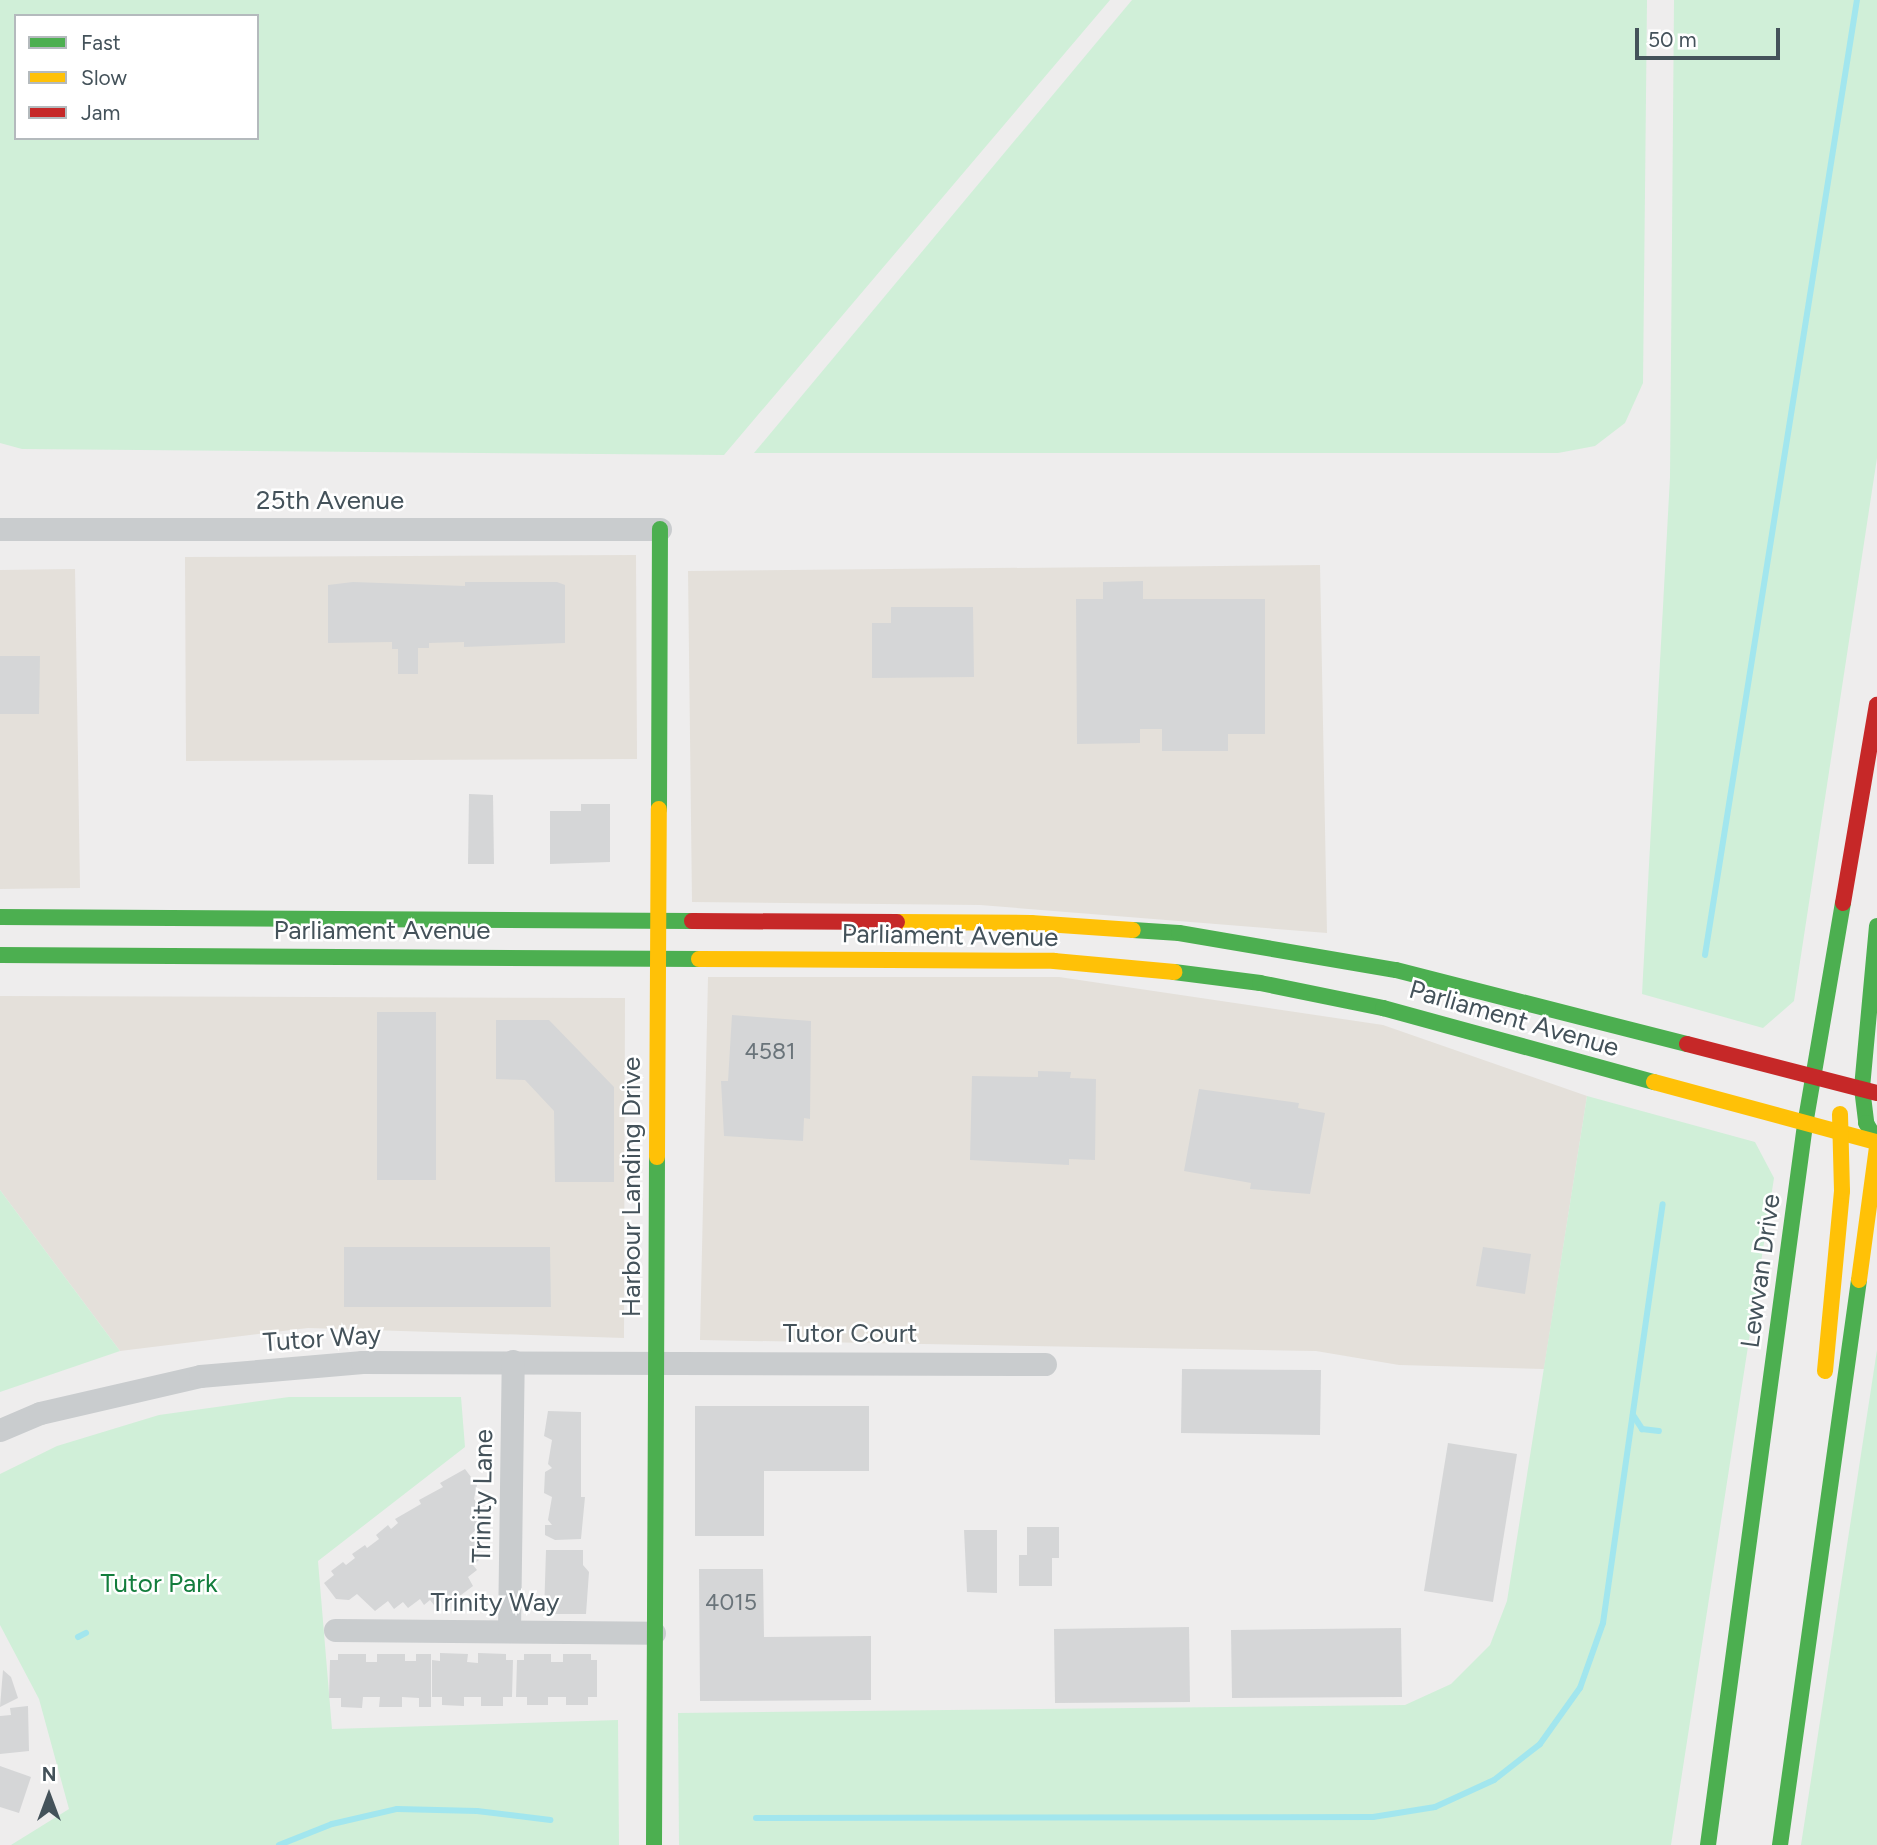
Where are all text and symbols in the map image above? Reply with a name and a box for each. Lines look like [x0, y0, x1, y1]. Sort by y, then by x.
legend [14, 14, 259, 140]
scale bar [1639, 14, 1784, 58]
text: 50 m [1648, 27, 1697, 52]
text: Fast [81, 30, 121, 55]
text: Slow [81, 65, 127, 90]
text: Jam [81, 100, 120, 125]
street label: 25th Avenue [256, 485, 404, 517]
street label: Parliament Avenue [274, 915, 490, 947]
street label: Parliament Avenue [841, 919, 1059, 953]
street label: Parliament Avenue [1405, 974, 1623, 1064]
house number: 4581 [744, 1037, 796, 1065]
street label: Harbour Landing Drive [616, 1057, 648, 1317]
street label: Lewvan Drive [1735, 1192, 1787, 1350]
street label: Tutor Court [783, 1318, 917, 1350]
street label: Tutor Way [262, 1319, 382, 1359]
street label: Trinity Lane [466, 1429, 500, 1563]
park label: Tutor Park [100, 1568, 218, 1600]
street label: Trinity Way [430, 1587, 560, 1619]
house number: 4015 [705, 1588, 757, 1616]
north arrow [14, 1761, 84, 1831]
text: N [42, 1763, 56, 1786]

